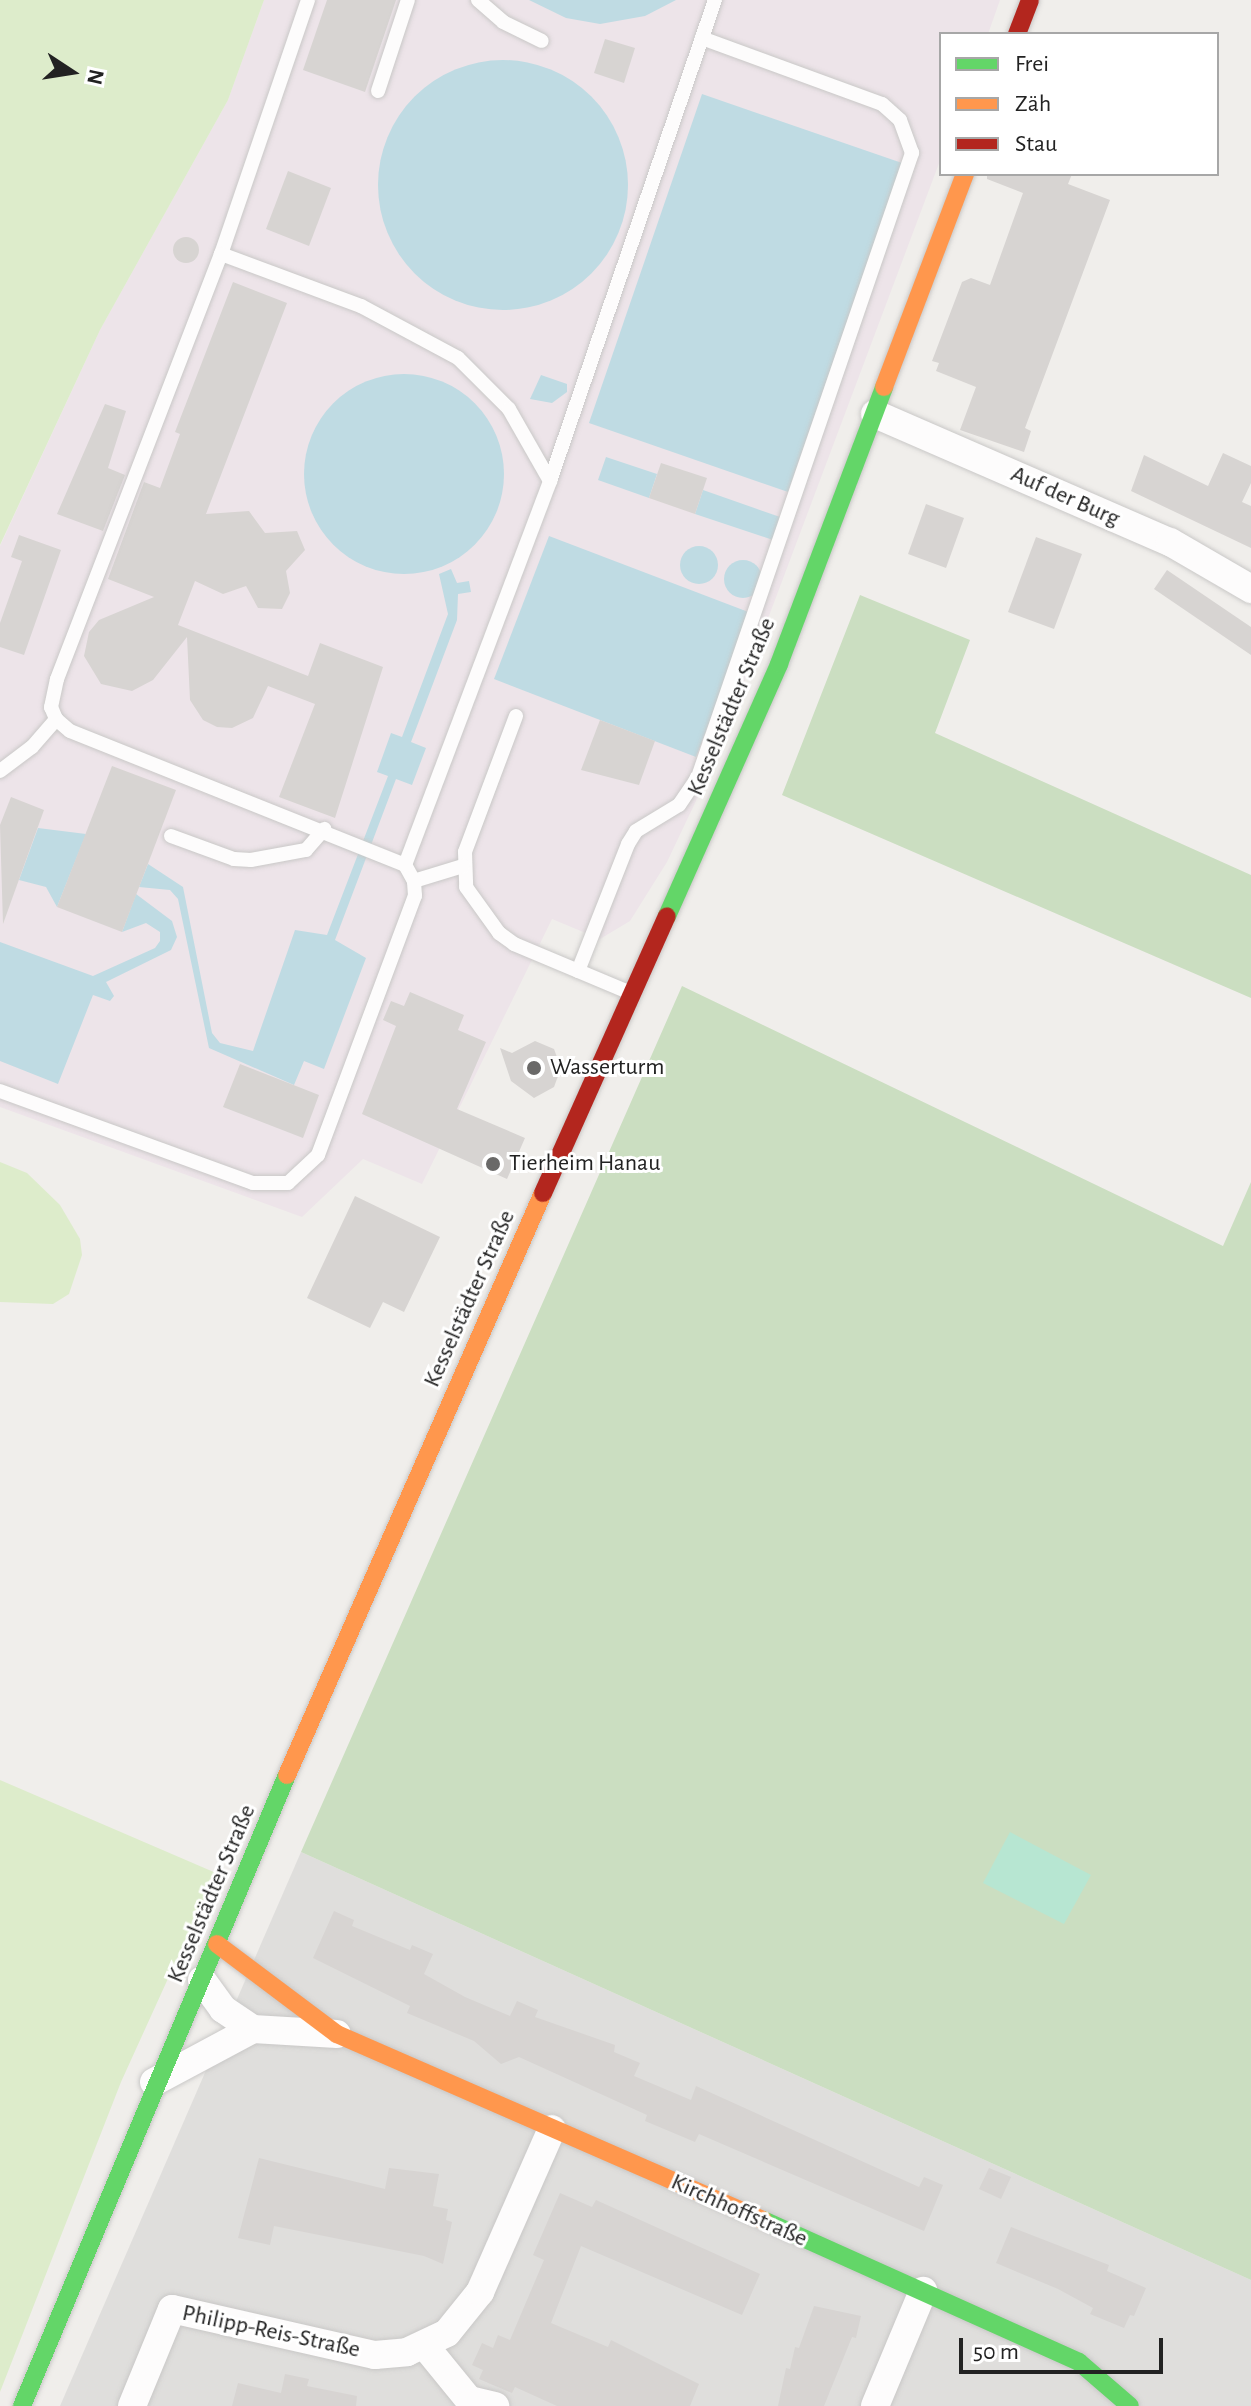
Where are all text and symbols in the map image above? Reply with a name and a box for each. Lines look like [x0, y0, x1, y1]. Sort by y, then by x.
north arrow [32, 32, 112, 112]
legend [939, 32, 1219, 176]
text: Frei [1015, 52, 1049, 76]
text: N [83, 67, 108, 87]
text: Zäh [1015, 92, 1051, 116]
text: Stau [1015, 132, 1057, 156]
street label: Auf der Burg [1006, 460, 1124, 534]
street label: Kesselstädter Straße [682, 614, 782, 800]
place label: Wasserturm [550, 1054, 664, 1082]
marker: Wasserturm [525, 1059, 543, 1077]
place label: Tierheim Hanau [509, 1150, 660, 1178]
marker: Tierheim Hanau [484, 1155, 502, 1173]
street label: Kesselstädter Straße [418, 1206, 522, 1392]
street label: Kesselstädter Straße [162, 1801, 262, 1987]
street label: Kirchhoffstraße [666, 2168, 812, 2254]
street label: Philipp-Reis-Straße [179, 2299, 363, 2365]
scale bar [963, 2322, 1167, 2372]
text: 50 m [973, 2340, 1019, 2364]

